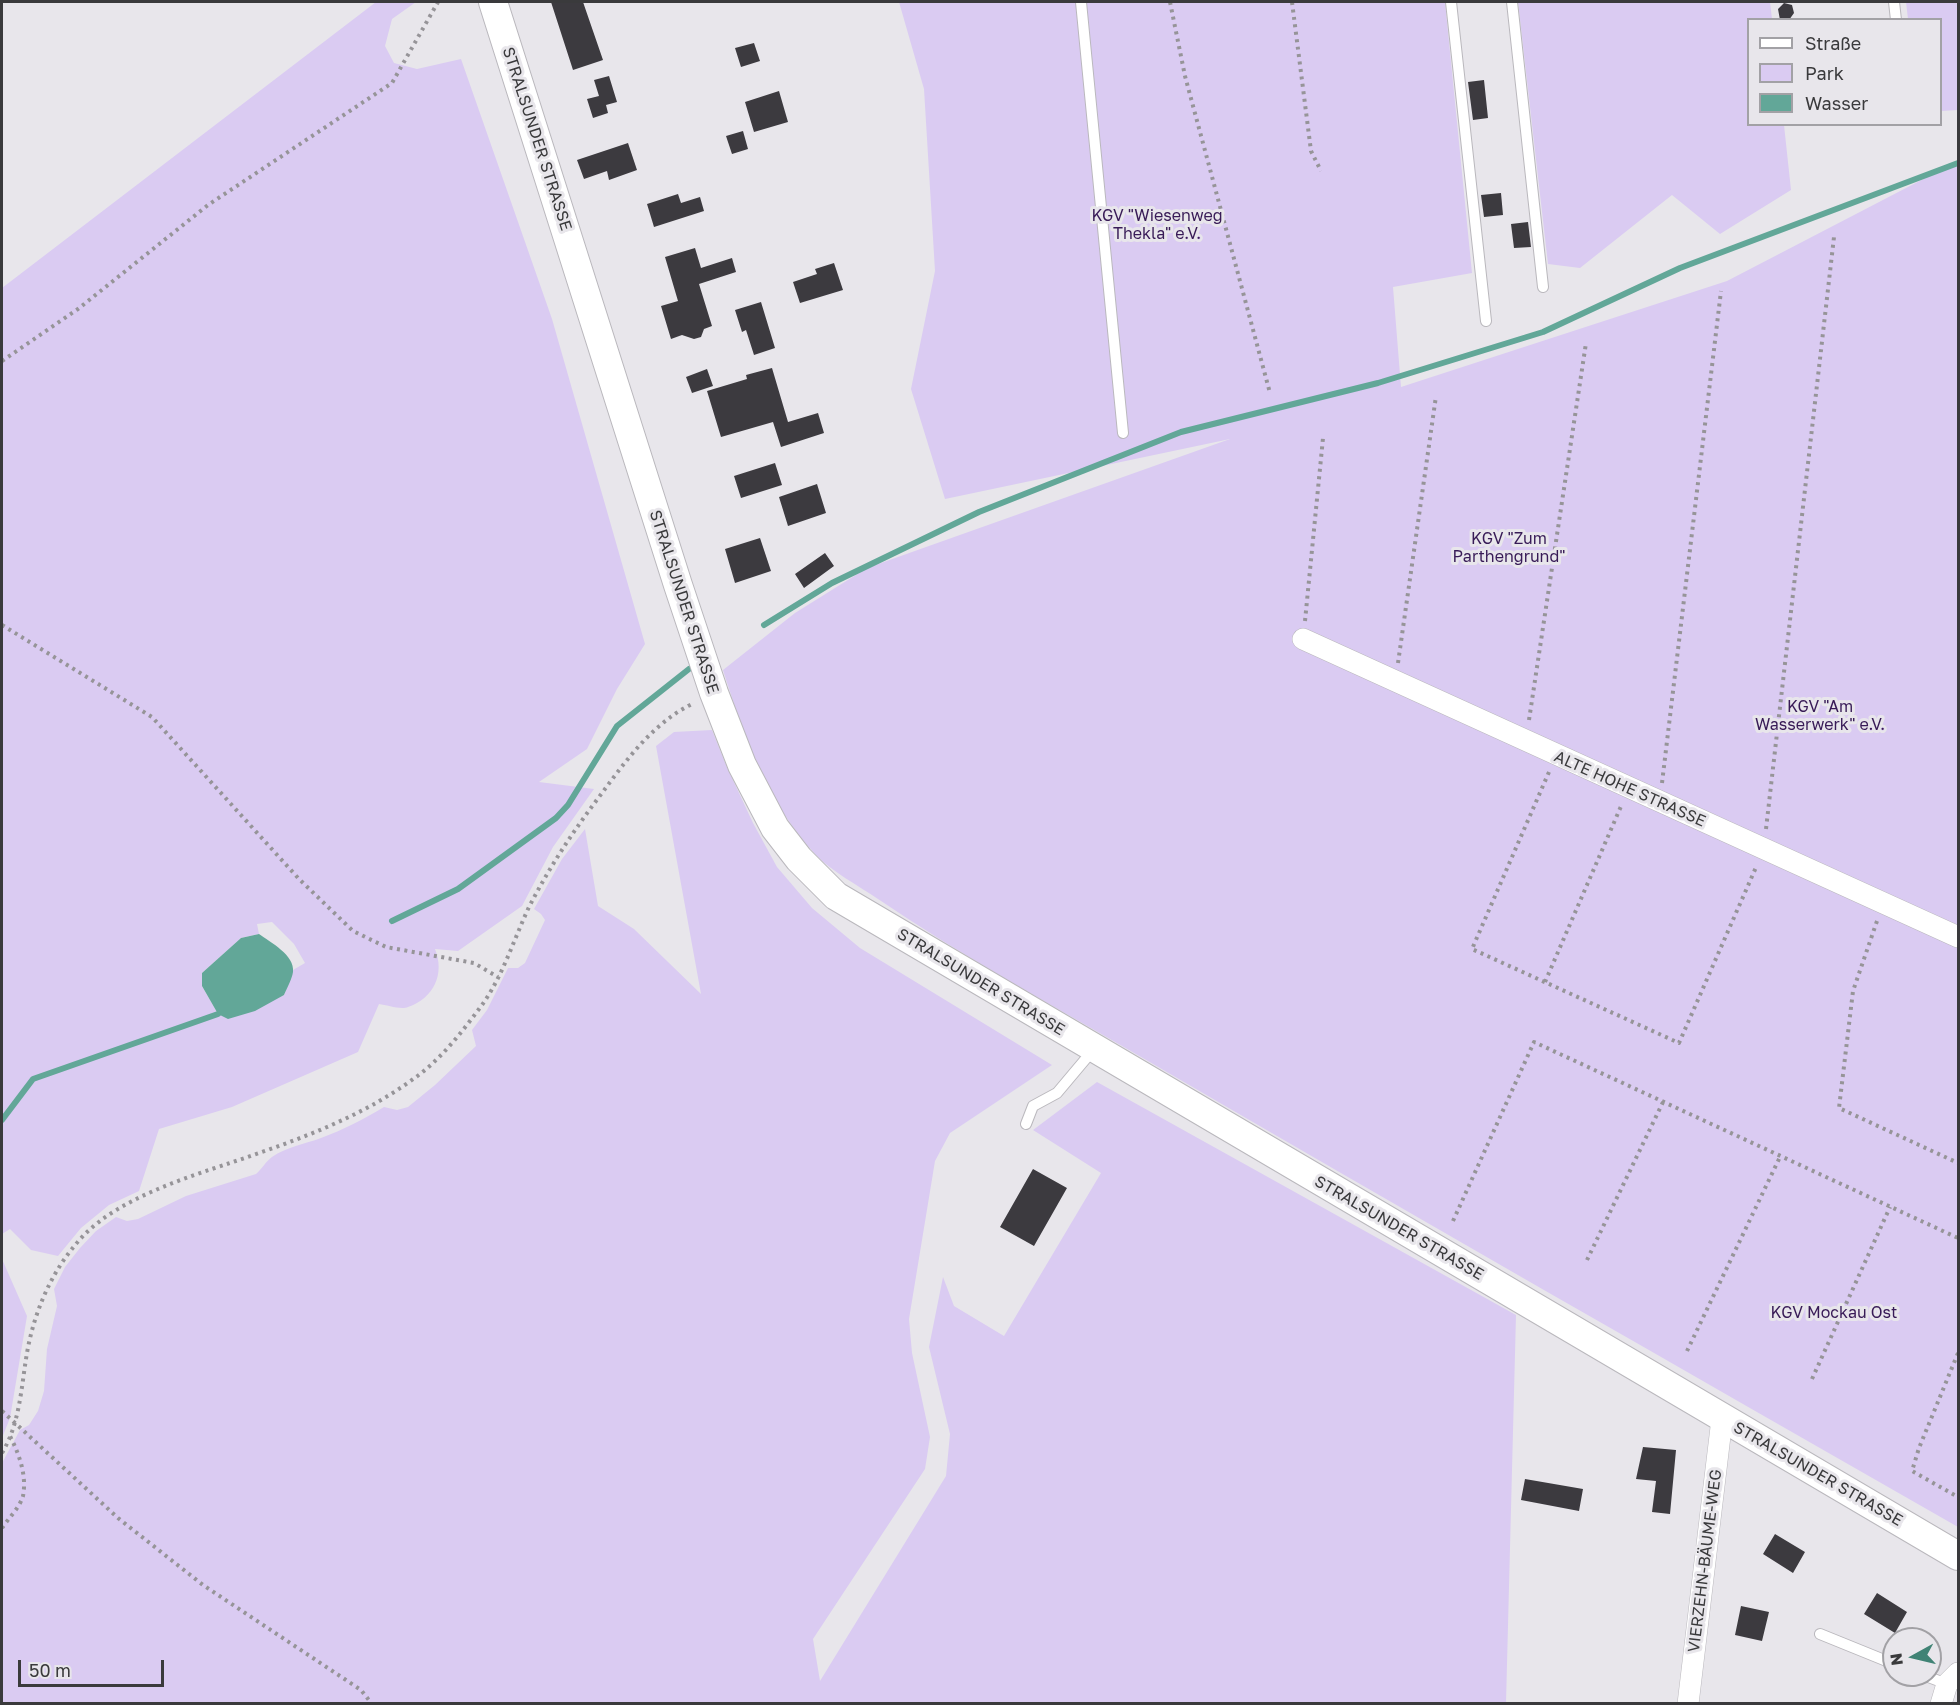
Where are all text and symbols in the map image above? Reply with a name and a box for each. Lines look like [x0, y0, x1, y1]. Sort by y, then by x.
legend [1747, 18, 1942, 126]
text: Straße [1805, 32, 1861, 54]
street label: STRALSUNDER STRASSE [498, 45, 576, 233]
text: Park [1805, 62, 1844, 84]
text: Wasser [1805, 92, 1868, 114]
park label: KGV "Wiesenweg Thekla" e.V. [1091, 206, 1223, 244]
street label: STRALSUNDER STRASSE [645, 508, 723, 696]
park label: KGV "Zum Parthengrund" [1453, 529, 1565, 567]
park label: KGV "Am Wasserwerk" e.V. [1755, 697, 1885, 735]
street label: ALTE HOHE STRASSE [1551, 747, 1709, 831]
street label: STRALSUNDER STRASSE [894, 924, 1068, 1040]
street label: STRALSUNDER STRASSE [1311, 1172, 1487, 1284]
park label: KGV Mockau Ost [1771, 1303, 1897, 1323]
street label: STRALSUNDER STRASSE [1730, 1418, 1906, 1530]
street label: VIERZEHN-BÄUME-WEG [1684, 1468, 1726, 1654]
north arrow [1882, 1627, 1942, 1687]
scale bar [21, 1648, 166, 1686]
text: N [1885, 1652, 1907, 1667]
text: 50 m [29, 1659, 71, 1681]

